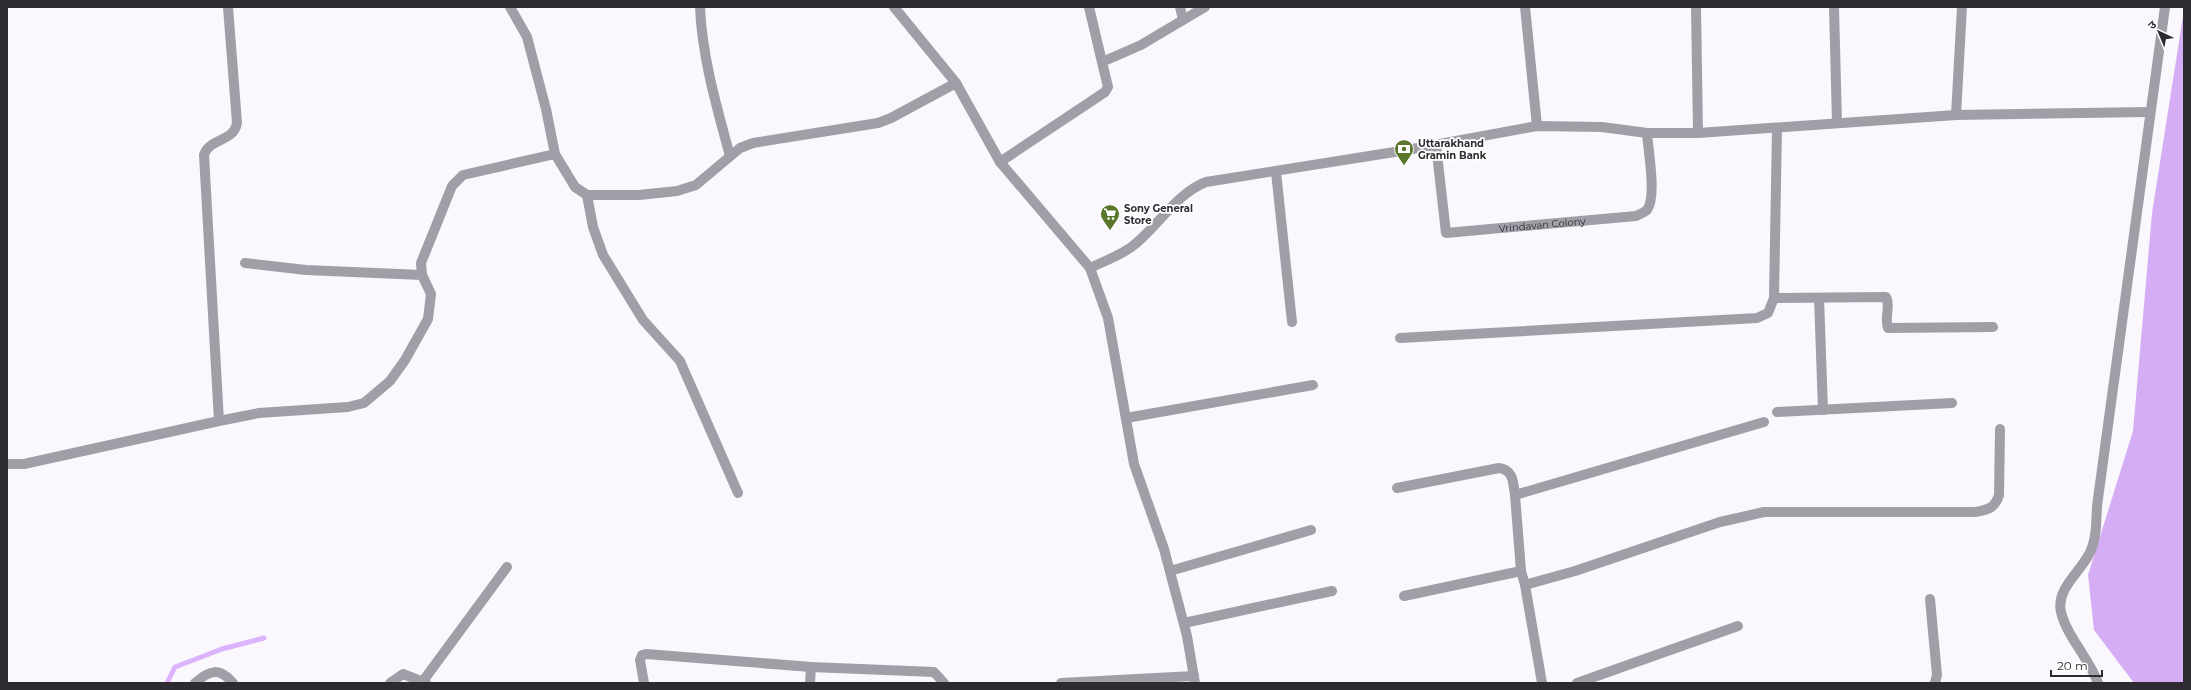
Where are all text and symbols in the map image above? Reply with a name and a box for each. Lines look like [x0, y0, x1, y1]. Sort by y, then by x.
north arrow [2139, 12, 2179, 52]
text: उ [2145, 17, 2160, 32]
place label: Uttarakhand Gramin Bank [1418, 137, 1487, 162]
bank icon: Uttarakhand Gramin Bank [1393, 138, 1415, 166]
place label: Sony General Store [1124, 202, 1193, 227]
supermarket icon: Sony General Store [1099, 203, 1121, 231]
street label: Vrindavan Colony [1498, 214, 1587, 235]
scale bar [2051, 652, 2102, 678]
text: 20 m [2057, 658, 2088, 673]

